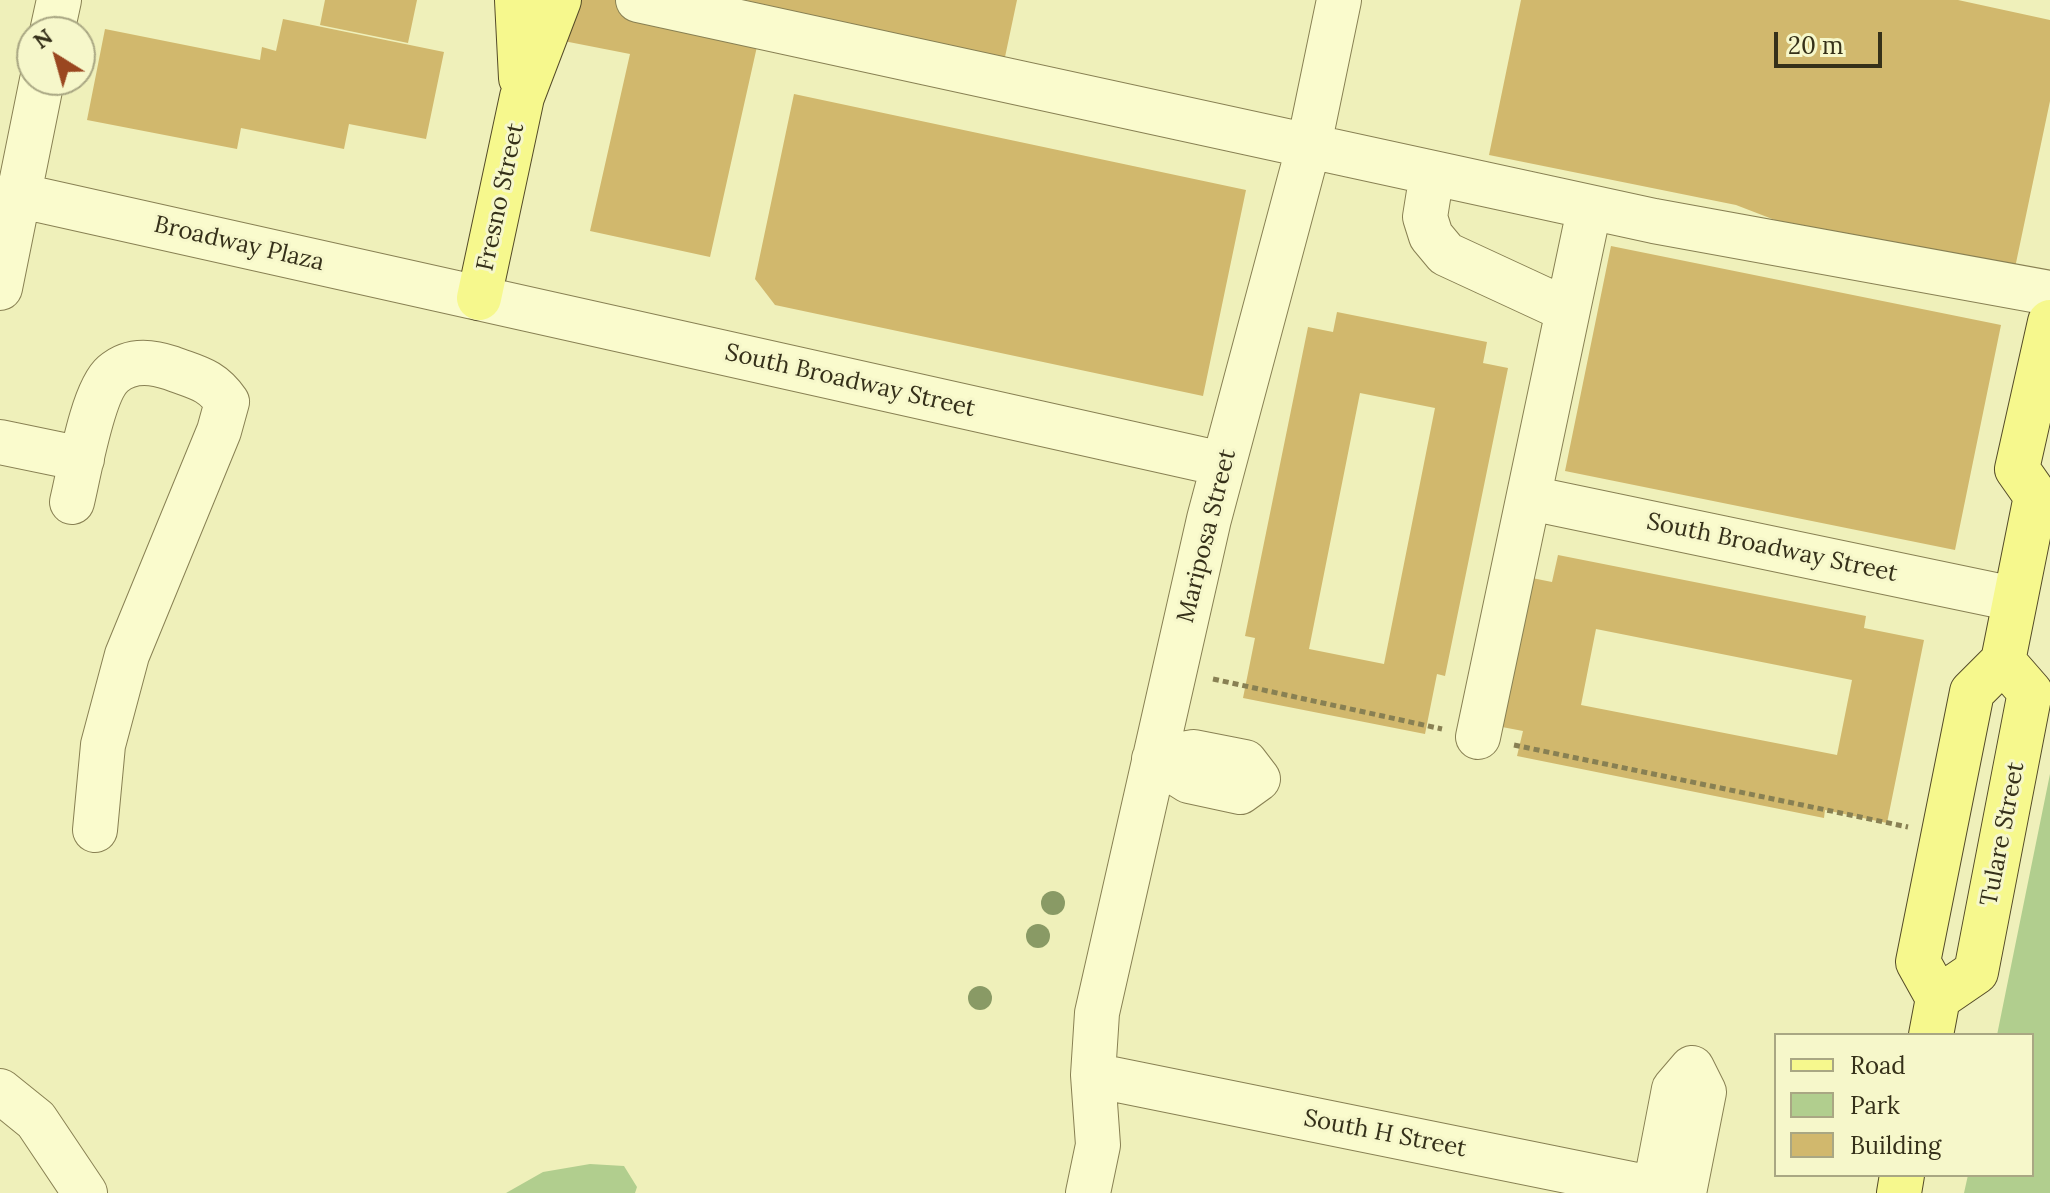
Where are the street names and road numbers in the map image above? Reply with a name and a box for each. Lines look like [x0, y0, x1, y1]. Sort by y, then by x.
street label: Fresno Street [471, 121, 531, 273]
street label: Broadway Plaza [151, 210, 327, 278]
street label: South Broadway Street [722, 338, 978, 424]
street label: Mariposa Street [1172, 446, 1242, 626]
street label: South Broadway Street [1644, 507, 1900, 589]
street label: Tulare Street [1975, 760, 2031, 908]
street label: South H Street [1301, 1104, 1469, 1164]

